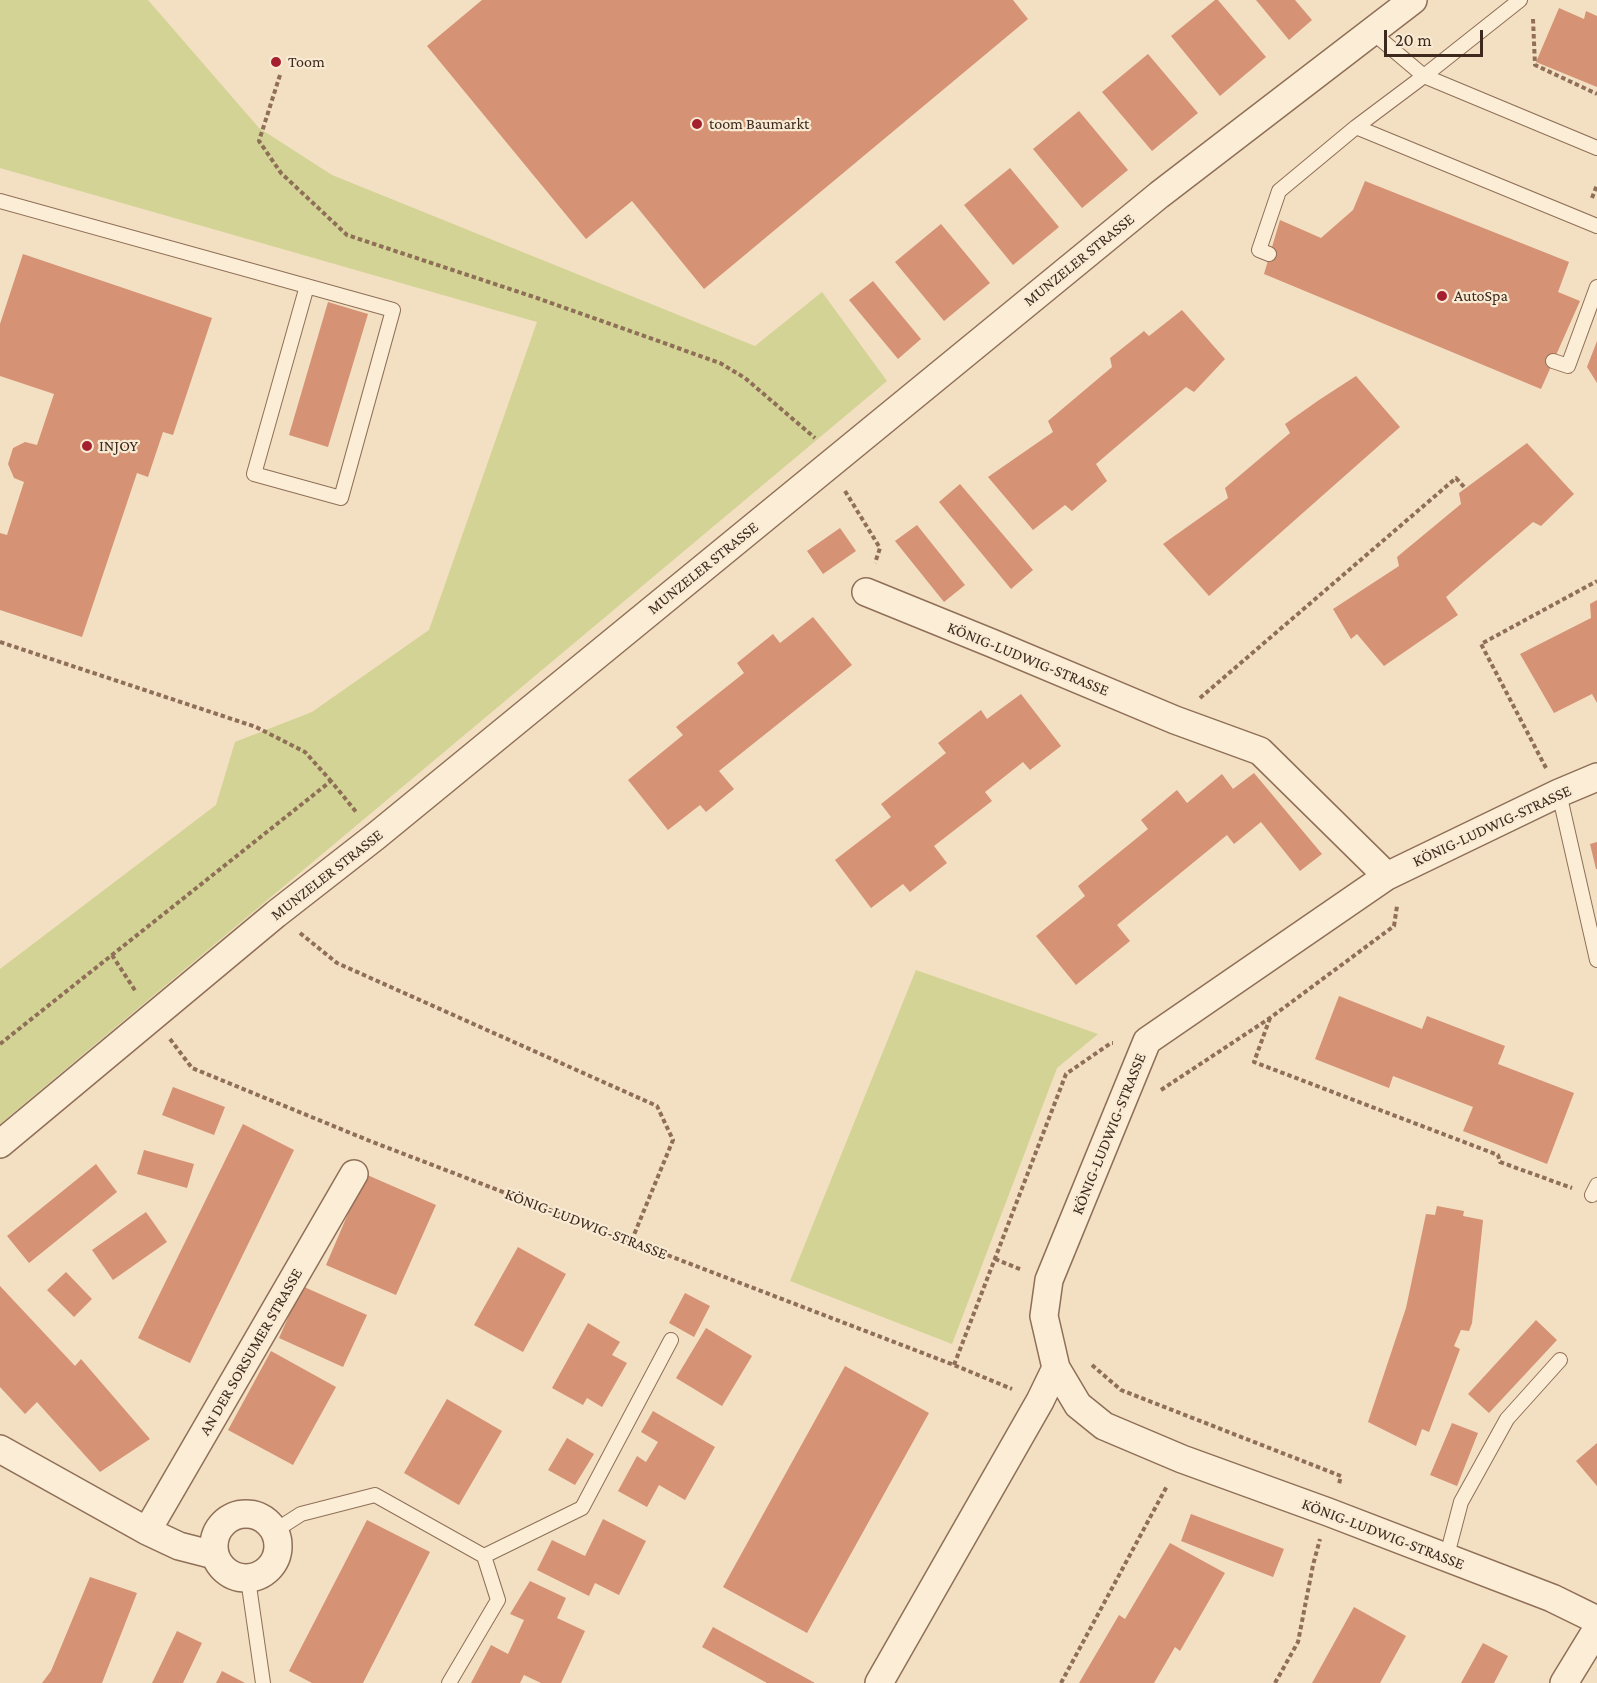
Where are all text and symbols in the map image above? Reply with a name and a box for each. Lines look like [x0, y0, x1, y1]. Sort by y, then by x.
scale bar [1387, 18, 1486, 56]
text: 20 m [1395, 30, 1432, 50]
place label: Toom [288, 52, 325, 72]
marker: Toom [269, 55, 283, 69]
place label: toom Baumarkt [709, 114, 809, 134]
marker: toom Baumarkt [690, 117, 704, 131]
street label: MUNZELER STRASSE [1020, 209, 1138, 311]
place label: AutoSpa [1454, 286, 1508, 306]
marker: AutoSpa [1435, 289, 1449, 303]
place label: INJOY [99, 436, 138, 456]
marker: INJOY [80, 439, 94, 453]
street label: MUNZELER STRASSE [644, 517, 762, 619]
street label: KÖNIG-LUDWIG-STRASSE [944, 618, 1112, 700]
street label: KÖNIG-LUDWIG-STRASSE [1410, 781, 1574, 871]
street label: MUNZELER STRASSE [267, 825, 387, 925]
street label: KÖNIG-LUDWIG-STRASSE [1068, 1050, 1150, 1218]
street label: KÖNIG-LUDWIG-STRASSE [502, 1184, 670, 1264]
street label: AN DER SORSUMER STRASSE [195, 1265, 307, 1439]
street label: KÖNIG-LUDWIG-STRASSE [1299, 1494, 1467, 1574]

